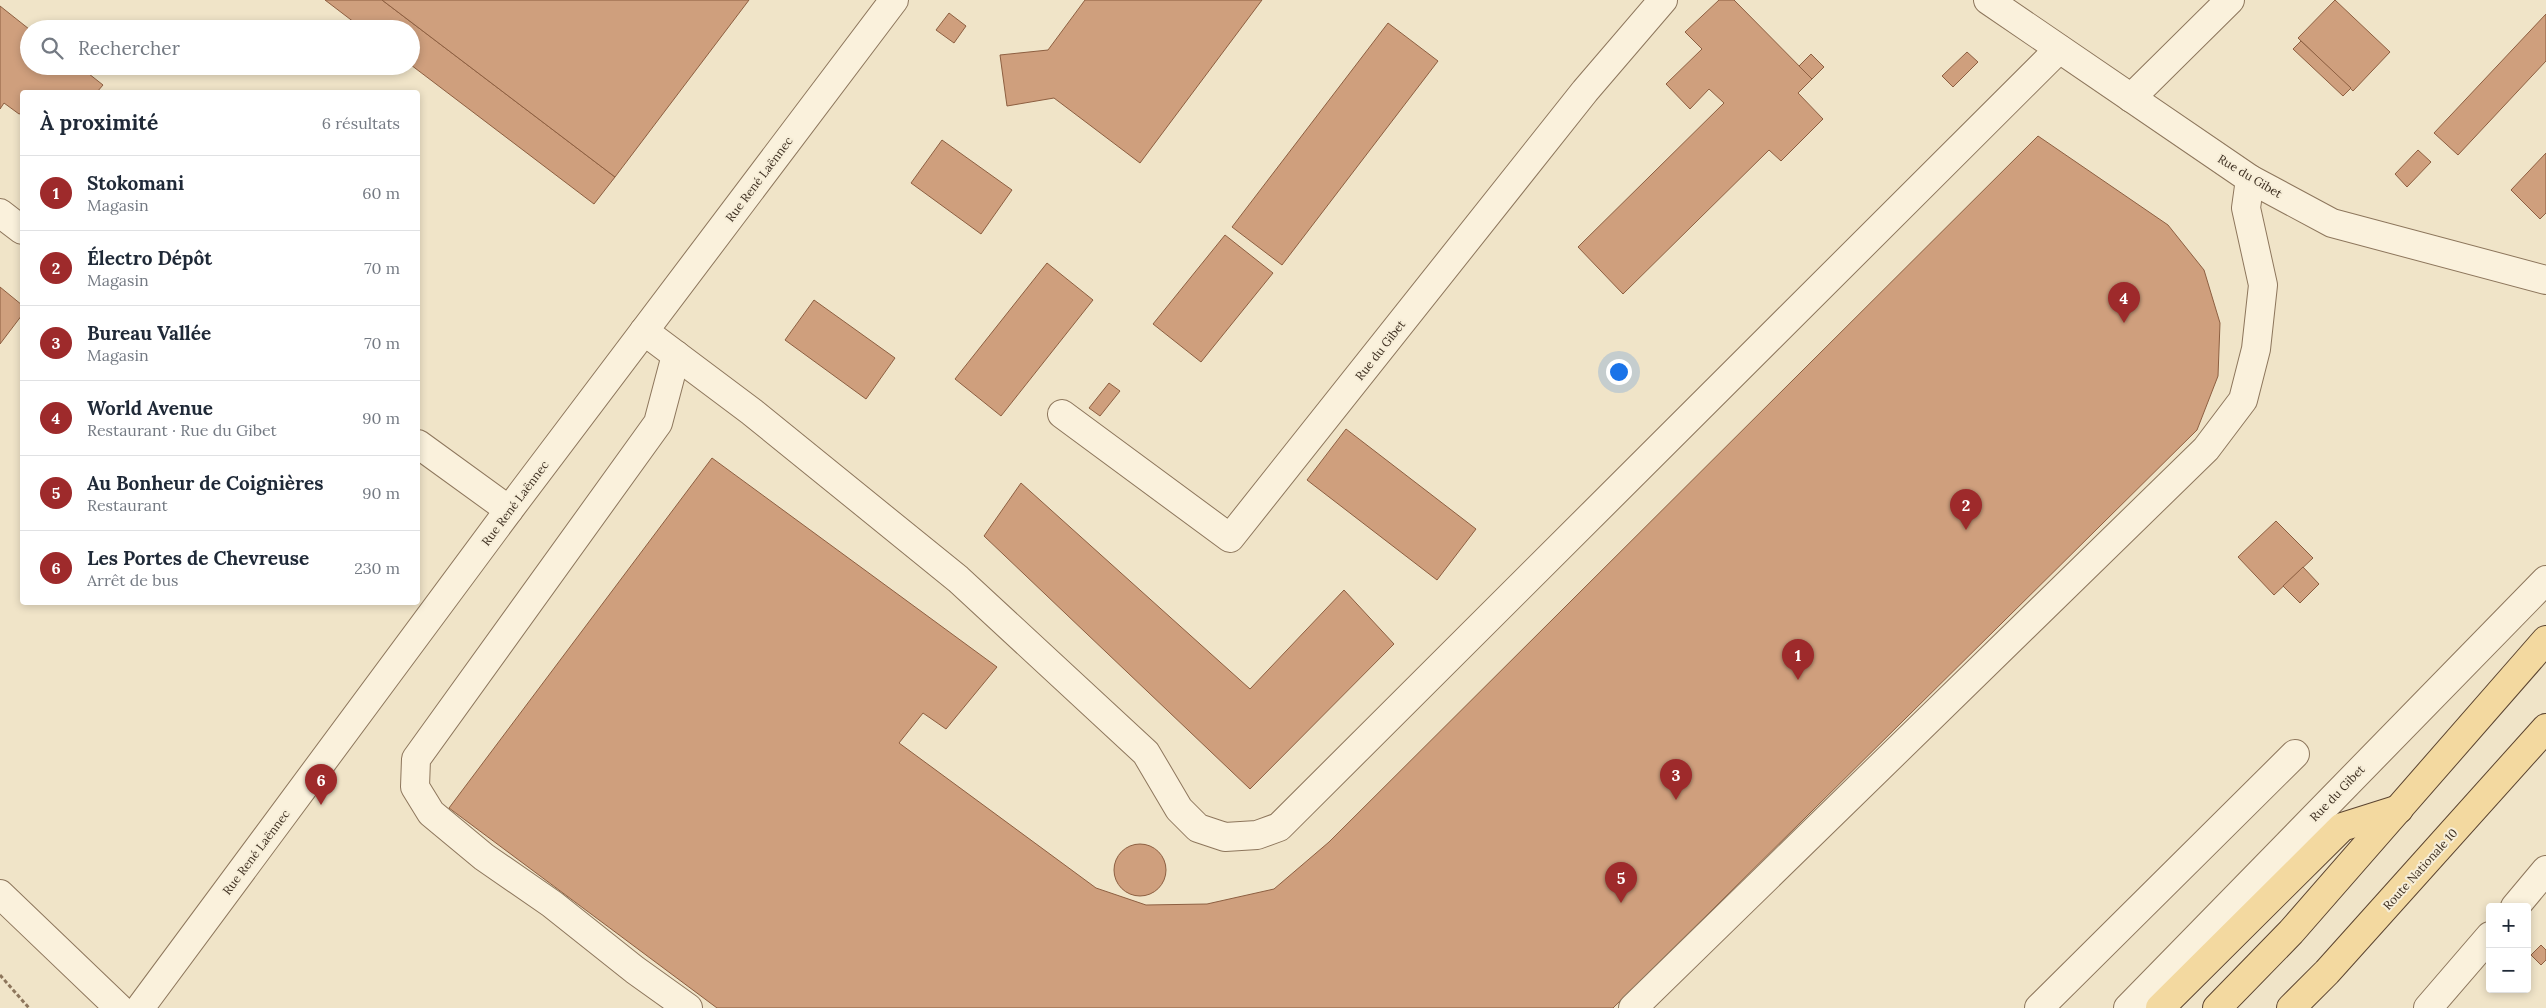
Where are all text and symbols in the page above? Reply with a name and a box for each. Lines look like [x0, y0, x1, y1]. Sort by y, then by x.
search box [20, 20, 420, 75]
icon: search [38, 34, 66, 62]
text: Rechercher [78, 36, 180, 60]
text: À proximité [40, 109, 158, 136]
text: 6 résultats [322, 113, 400, 133]
street label: Rue René Laënnec [722, 134, 796, 224]
street label: Rue du Gibet [2215, 151, 2285, 201]
text: Stokomani [87, 171, 184, 195]
text: 1 [53, 183, 59, 203]
text: 60 m [362, 183, 400, 203]
text: Magasin [87, 195, 149, 215]
text: Électro Dépôt [87, 246, 212, 270]
text: 2 [52, 258, 60, 278]
text: 70 m [364, 258, 400, 278]
text: Magasin [87, 270, 149, 290]
pin: 4 [2108, 282, 2140, 323]
street label: Rue du Gibet [1352, 317, 1408, 383]
text: Bureau Vallée [87, 321, 211, 345]
text: 3 [52, 333, 60, 353]
text: 70 m [364, 333, 400, 353]
text: Magasin [87, 345, 149, 365]
your location [1606, 359, 1632, 385]
text: World Avenue [87, 396, 213, 420]
text: 4 [52, 408, 60, 428]
text: 90 m [362, 408, 400, 428]
text: Restaurant · Rue du Gibet [87, 420, 277, 440]
street label: Rue René Laënnec [478, 458, 552, 548]
text: Au Bonheur de Coignières [87, 471, 323, 495]
text: 5 [52, 483, 60, 503]
text: 90 m [362, 483, 400, 503]
pin: 2 [1950, 489, 1982, 530]
text: Restaurant [87, 495, 168, 515]
text: Les Portes de Chevreuse [87, 546, 309, 570]
text: 6 [51, 558, 61, 578]
text: 230 m [354, 558, 400, 578]
text: Arrêt de bus [87, 570, 178, 590]
pin: 1 [1782, 639, 1814, 680]
pin: 3 [1660, 759, 1692, 800]
street label: Rue du Gibet [2306, 761, 2368, 824]
pin: 6 [305, 764, 337, 805]
street label: Rue René Laënnec [219, 807, 293, 897]
street label: Route Nationale 10 [2380, 825, 2460, 913]
pin: 5 [1605, 862, 1637, 903]
map controls [2486, 903, 2531, 993]
button: + [2486, 903, 2531, 948]
button: − [2486, 948, 2531, 993]

